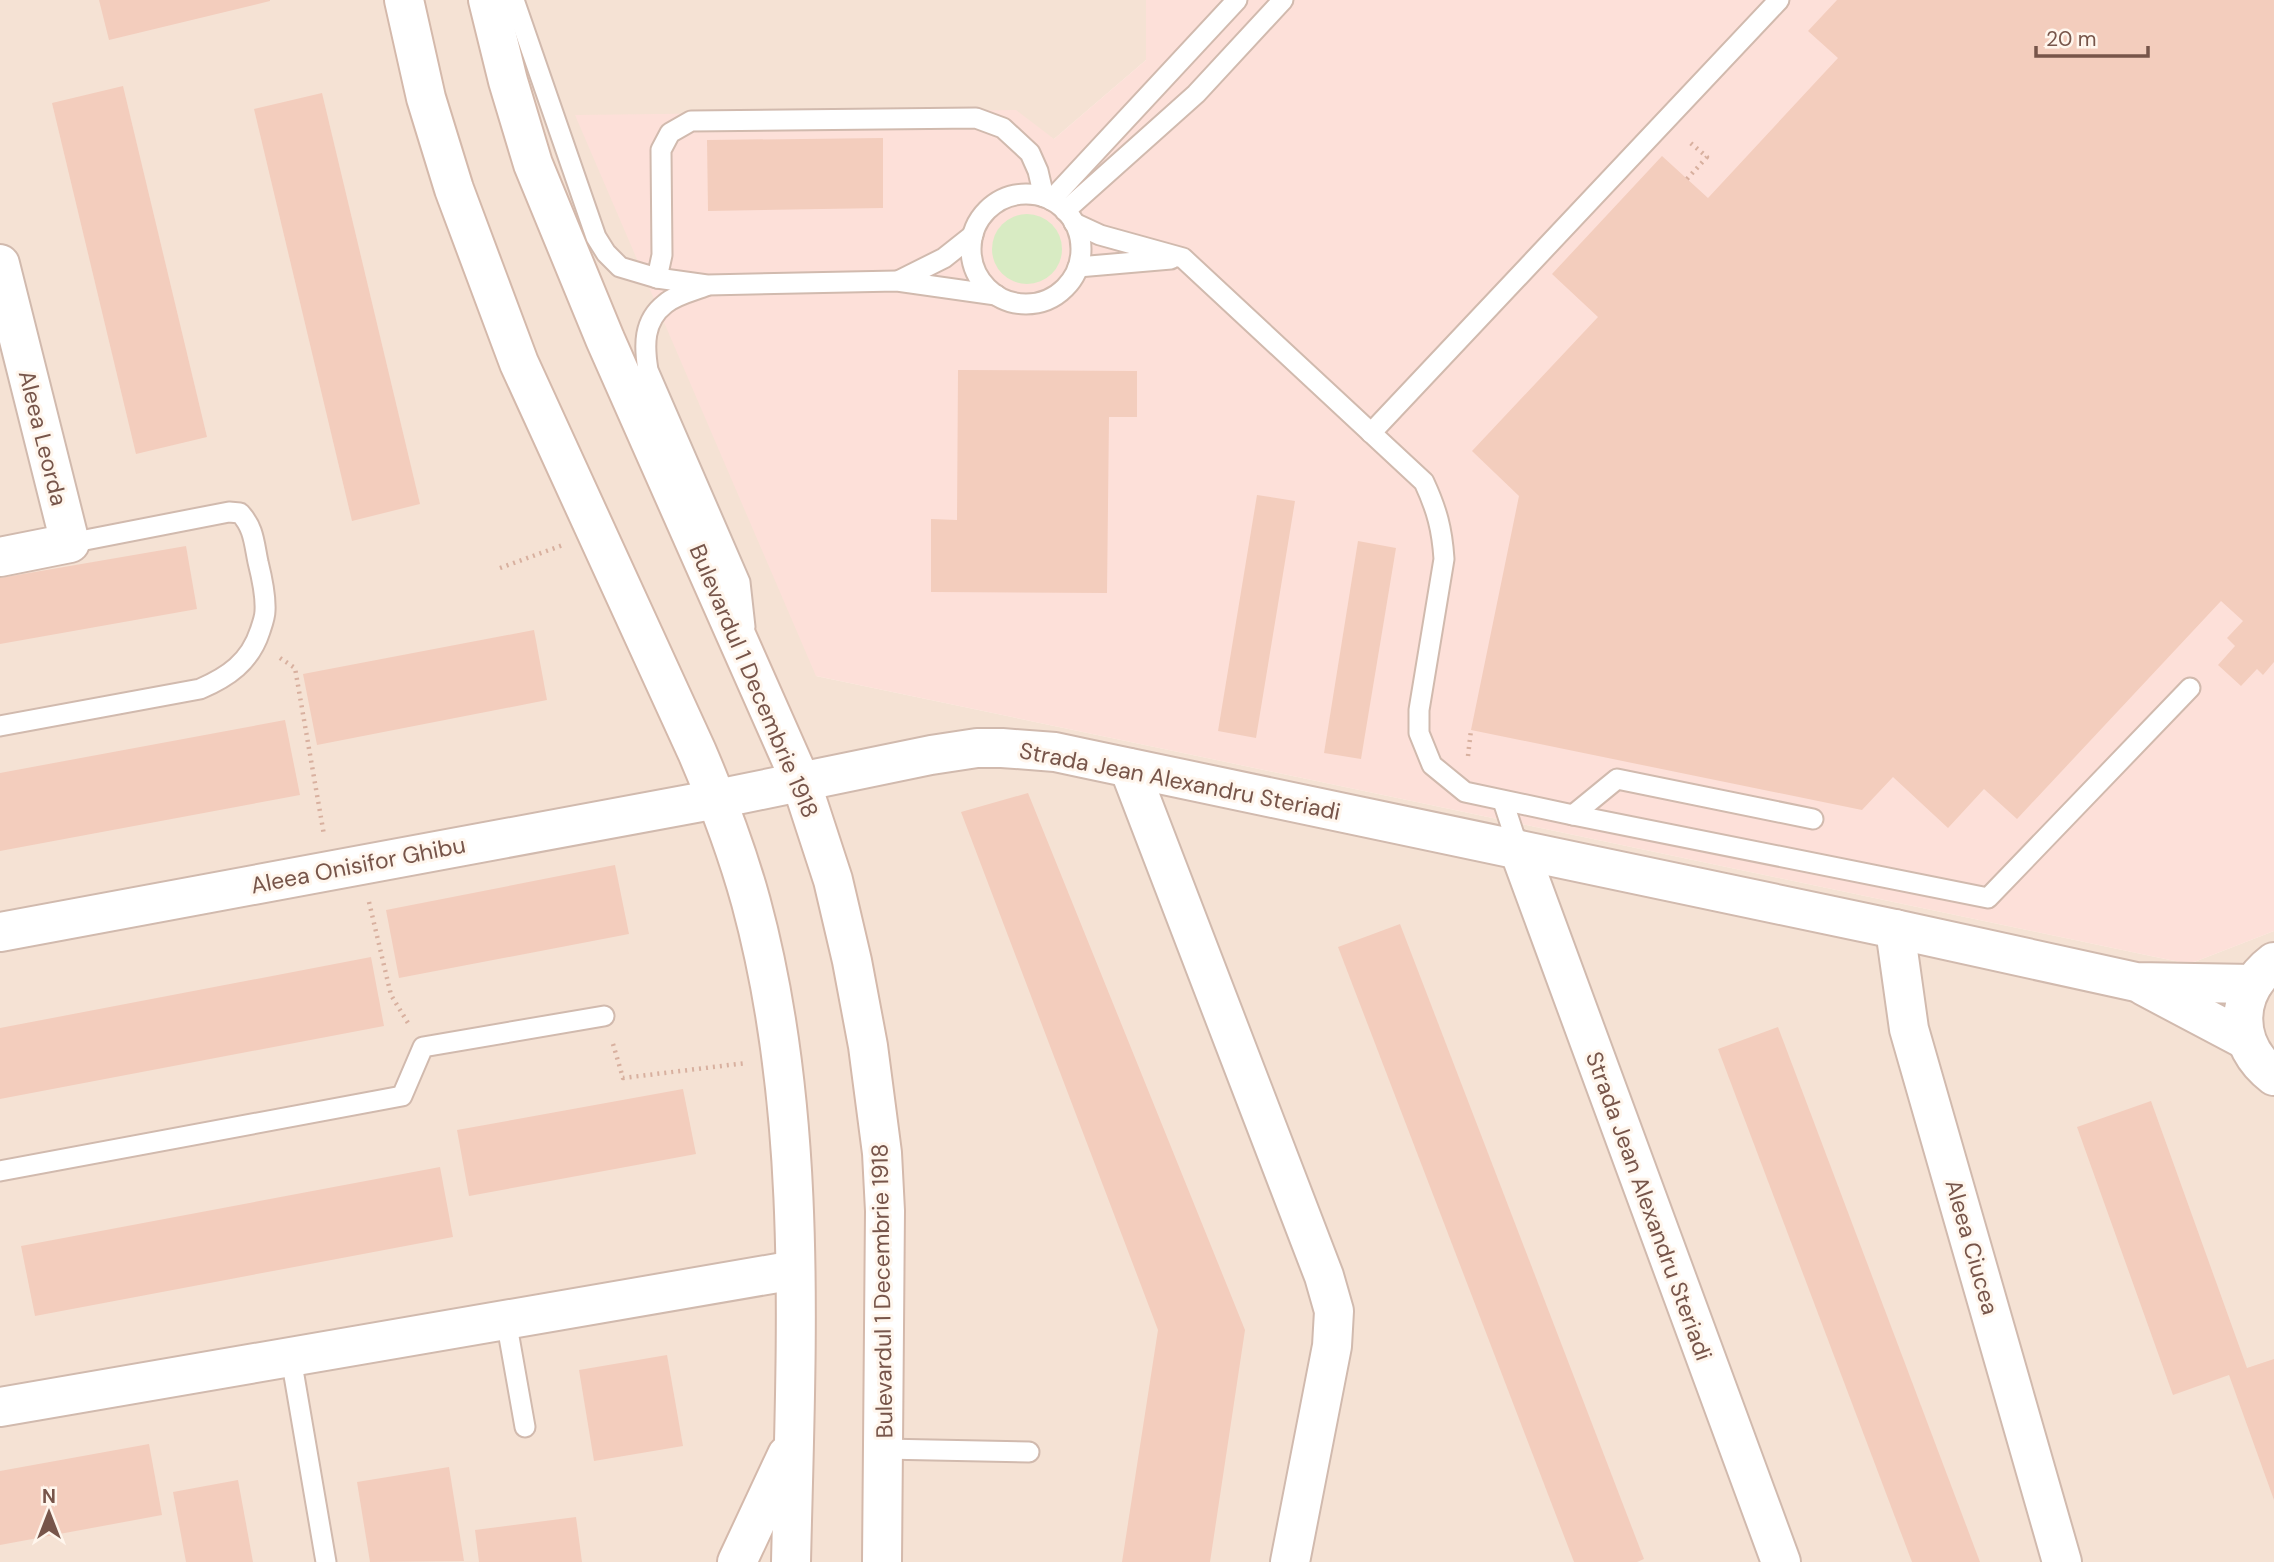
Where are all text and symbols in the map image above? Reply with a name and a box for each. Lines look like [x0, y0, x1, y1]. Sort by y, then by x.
scale bar [2036, 14, 2148, 58]
text: 20 m [2046, 25, 2097, 53]
street label: Aleea Leorda [12, 367, 74, 509]
street label: Bulevardul 1 Decembrie 1918 [683, 540, 825, 822]
street label: Strada Jean Alexandru Steriadi [1017, 735, 1343, 827]
street label: Aleea Onisifor Ghibu [248, 829, 468, 901]
street label: Strada Jean Alexandru Steriadi [1579, 1047, 1719, 1365]
street label: Bulevardul 1 Decembrie 1918 [864, 1143, 900, 1439]
street label: Aleea Ciucea [1938, 1176, 2006, 1318]
north arrow [14, 1478, 84, 1548]
text: N [42, 1484, 56, 1509]

